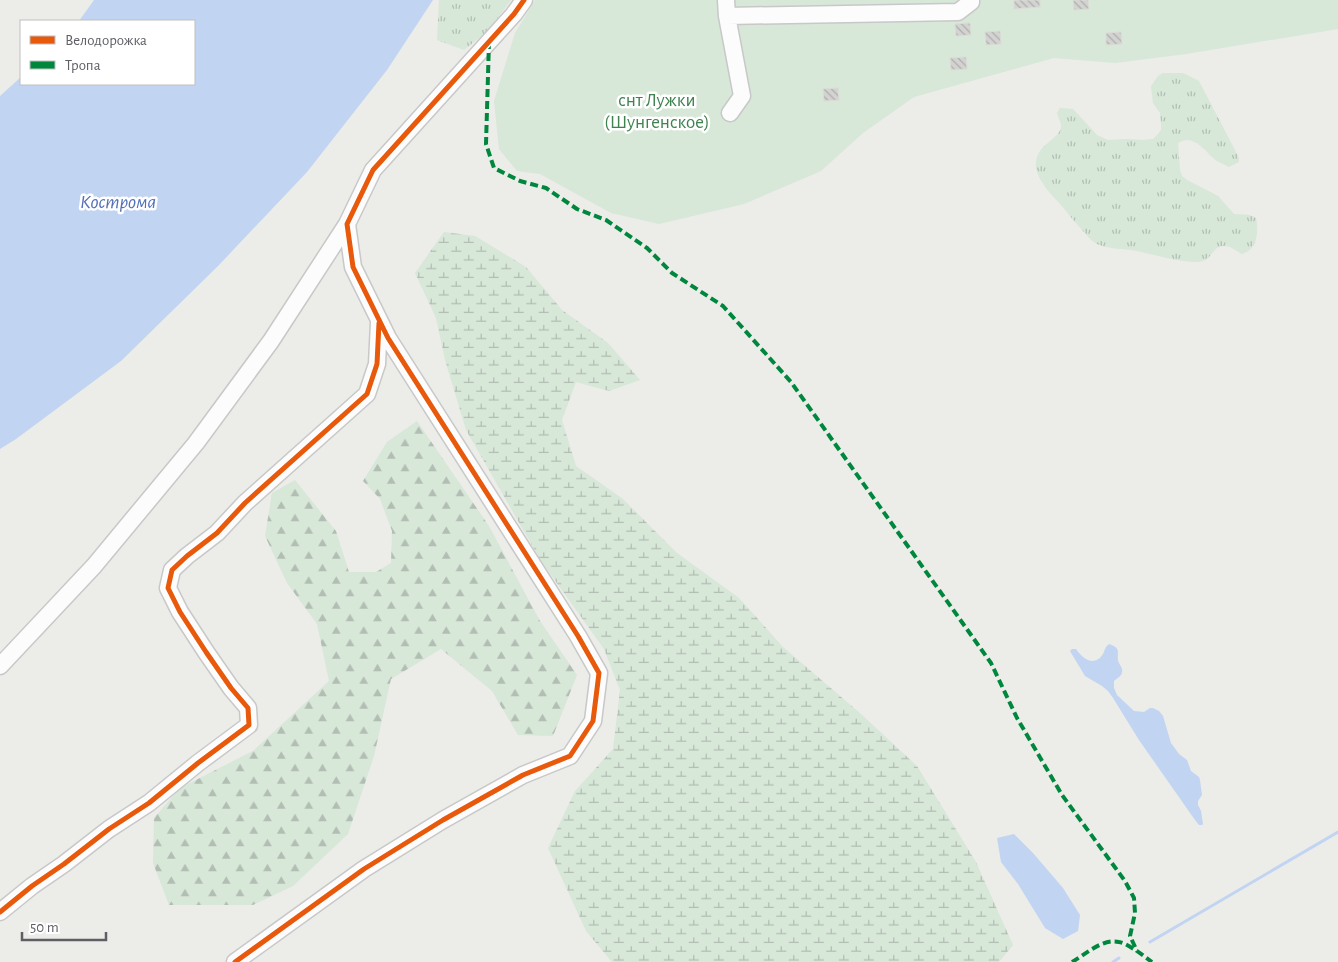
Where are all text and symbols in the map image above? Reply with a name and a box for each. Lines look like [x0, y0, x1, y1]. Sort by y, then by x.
legend [20, 20, 195, 85]
text: Велодорожка [65, 33, 147, 48]
text: Тропа [65, 58, 101, 73]
park label: снт Лужки (Шунгенское) [604, 91, 710, 132]
water label: Кострома [80, 192, 156, 212]
scale bar [22, 910, 106, 942]
text: 50 m [30, 920, 59, 935]

